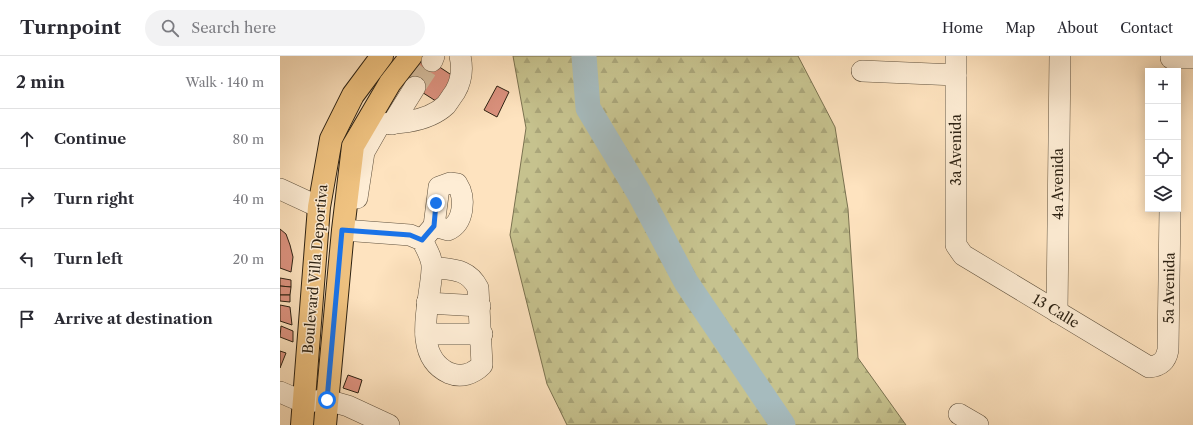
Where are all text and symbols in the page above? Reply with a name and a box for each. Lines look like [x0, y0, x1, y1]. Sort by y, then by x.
search box [145, 10, 425, 46]
text: Turnpoint [20, 16, 121, 39]
icon: search [159, 17, 181, 39]
text: Search here [191, 18, 276, 37]
text: Home [942, 19, 983, 37]
text: Map [1005, 19, 1035, 37]
text: About [1057, 19, 1098, 37]
text: Contact [1120, 19, 1173, 37]
map controls [1145, 68, 1181, 212]
button: + [1145, 68, 1181, 104]
text: 2 min [16, 72, 65, 92]
text: Walk · 140 m [186, 74, 264, 90]
button: − [1145, 104, 1181, 140]
street label: 3a Avenida [947, 114, 965, 186]
icon: ahead [16, 128, 38, 150]
text: Continue [54, 129, 126, 148]
text: 80 m [232, 131, 264, 147]
button: locate [1145, 140, 1181, 176]
street label: 4a Avenida [1049, 147, 1067, 220]
button: layers [1145, 176, 1181, 212]
street label: Boulevard Villa Deportiva [299, 183, 331, 355]
icon: right [16, 188, 38, 210]
text: Turn right [54, 189, 134, 208]
text: 40 m [233, 191, 264, 207]
route end [427, 194, 445, 212]
icon: left [16, 248, 38, 270]
text: Turn left [54, 249, 123, 268]
text: 20 m [233, 251, 264, 267]
street label: 5a Avenida [1159, 252, 1179, 324]
street label: 13 Calle [1029, 290, 1083, 332]
icon: arrive [16, 308, 38, 330]
text: Arrive at destination [54, 309, 213, 328]
route start [318, 391, 336, 409]

